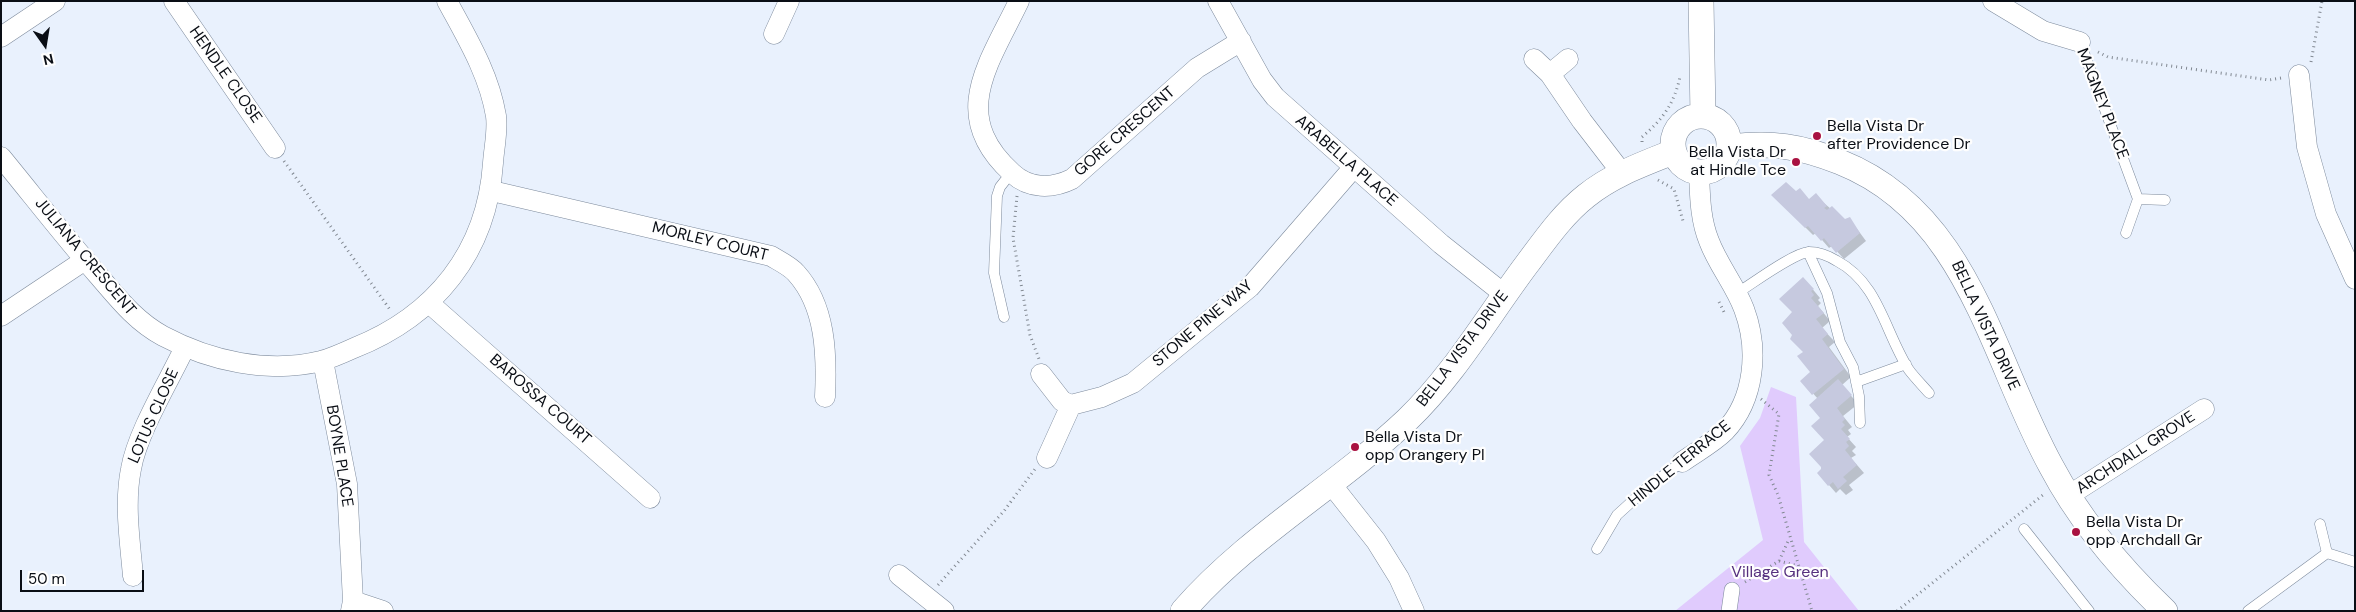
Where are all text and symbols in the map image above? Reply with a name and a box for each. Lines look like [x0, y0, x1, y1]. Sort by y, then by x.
north arrow [20, 20, 70, 70]
street label: HENDLE CLOSE [185, 23, 265, 127]
street label: MAGNEY PLACE [2072, 46, 2132, 162]
text: N [41, 50, 55, 70]
street label: GORE CRESCENT [1071, 83, 1179, 181]
street label: ARABELLA PLACE [1291, 111, 1401, 211]
place label: Bella Vista Dr after Providence Dr [1827, 117, 1970, 155]
marker: Bella Vista Dr after Providence Dr [1811, 130, 1823, 142]
place label: Bella Vista Dr at Hindle Tce [1689, 143, 1786, 181]
marker: Bella Vista Dr at Hindle Tce [1790, 156, 1802, 168]
street label: JULIANA CRESCENT [30, 194, 140, 320]
street label: MORLEY COURT [650, 218, 770, 266]
street label: BELLA VISTA DRIVE [1947, 258, 2023, 394]
street label: STONE PINE WAY [1149, 277, 1257, 371]
street label: BELLA VISTA DRIVE [1413, 287, 1513, 411]
street label: BAROSSA COURT [485, 351, 595, 449]
street label: LOTUS CLOSE [125, 366, 183, 466]
street label: BOYNE PLACE [321, 404, 357, 508]
street label: ARCHDALL GROVE [2073, 407, 2199, 499]
street label: HINDLE TERRACE [1625, 417, 1735, 511]
place label: Bella Vista Dr opp Orangery Pl [1365, 428, 1485, 466]
marker: Bella Vista Dr opp Orangery Pl [1349, 441, 1361, 453]
place label: Bella Vista Dr opp Archdall Gr [2086, 513, 2203, 551]
marker: Bella Vista Dr opp Archdall Gr [2070, 526, 2082, 538]
scale bar [22, 560, 146, 592]
park label: Village Green [1731, 563, 1829, 583]
text: 50 m [28, 569, 65, 589]

